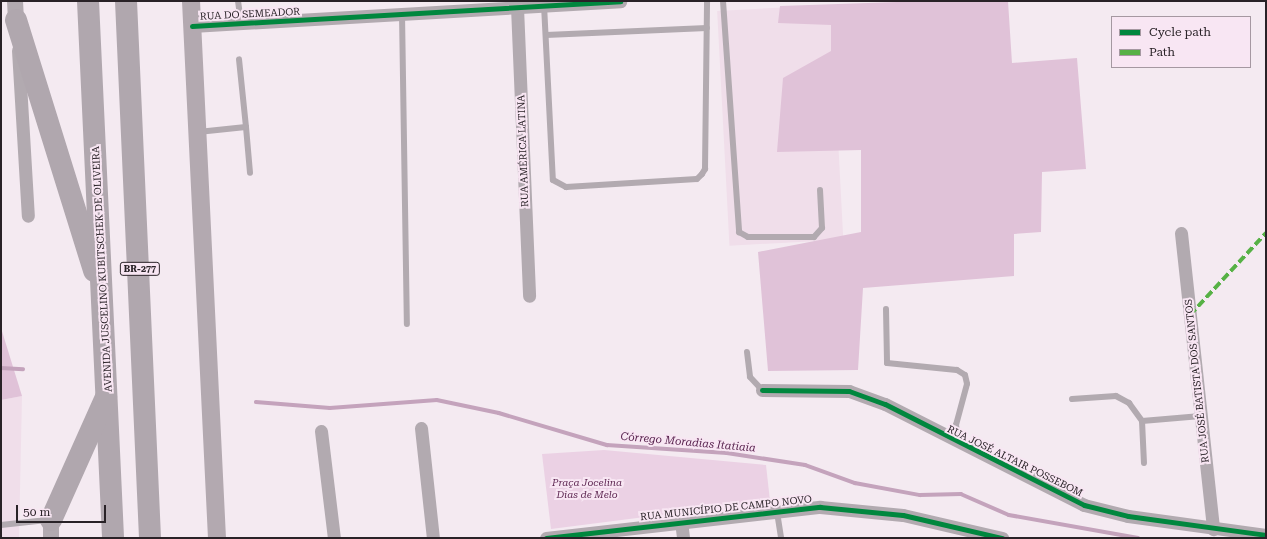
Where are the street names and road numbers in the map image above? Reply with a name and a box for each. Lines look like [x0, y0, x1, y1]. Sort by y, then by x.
street label: RUA DO SEMEADOR [200, 5, 300, 23]
street label: RUA AMÉRICA LATINA [515, 95, 531, 207]
street label: AVENIDA JUSCELINO KUBITSCHEK DE OLIVEIRA [90, 146, 114, 392]
road number: BR-277 [119, 262, 161, 276]
street label: RUA JOSÉ BATISTA DOS SANTOS [1182, 299, 1212, 463]
street label: RUA JOSÉ ALTAIR POSSEBOM [945, 423, 1085, 499]
street label: RUA MUNICÍPIO DE CAMPO NOVO [639, 493, 813, 523]

